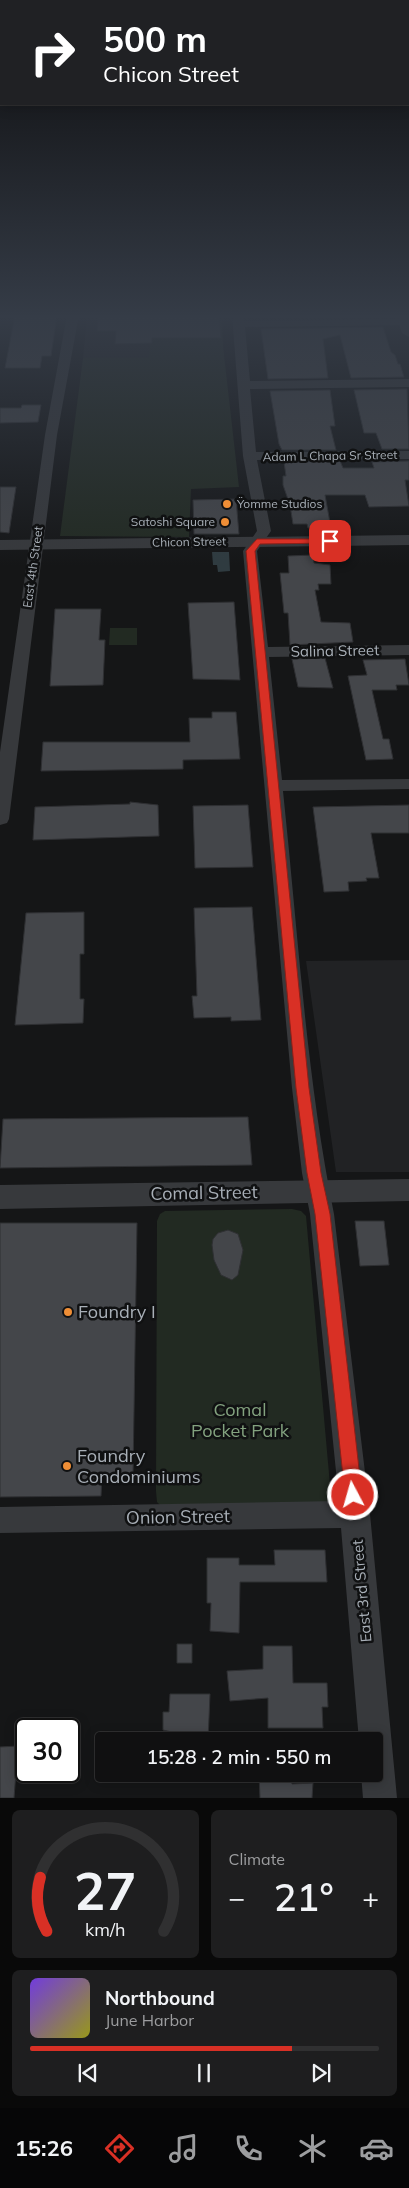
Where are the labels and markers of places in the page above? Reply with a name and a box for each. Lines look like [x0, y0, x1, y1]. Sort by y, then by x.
place label: Ÿomme Studios [236, 496, 322, 511]
marker: Ÿomme Studios [221, 498, 233, 510]
place label: Satoshi Square [131, 514, 215, 529]
marker: Satoshi Square [219, 516, 231, 528]
pin [309, 520, 351, 562]
place label: Foundry I [78, 1300, 156, 1323]
marker: Foundry I [62, 1306, 74, 1318]
place label: Foundry Condominiums [77, 1444, 201, 1488]
marker: Foundry Condominiums [61, 1460, 73, 1472]

